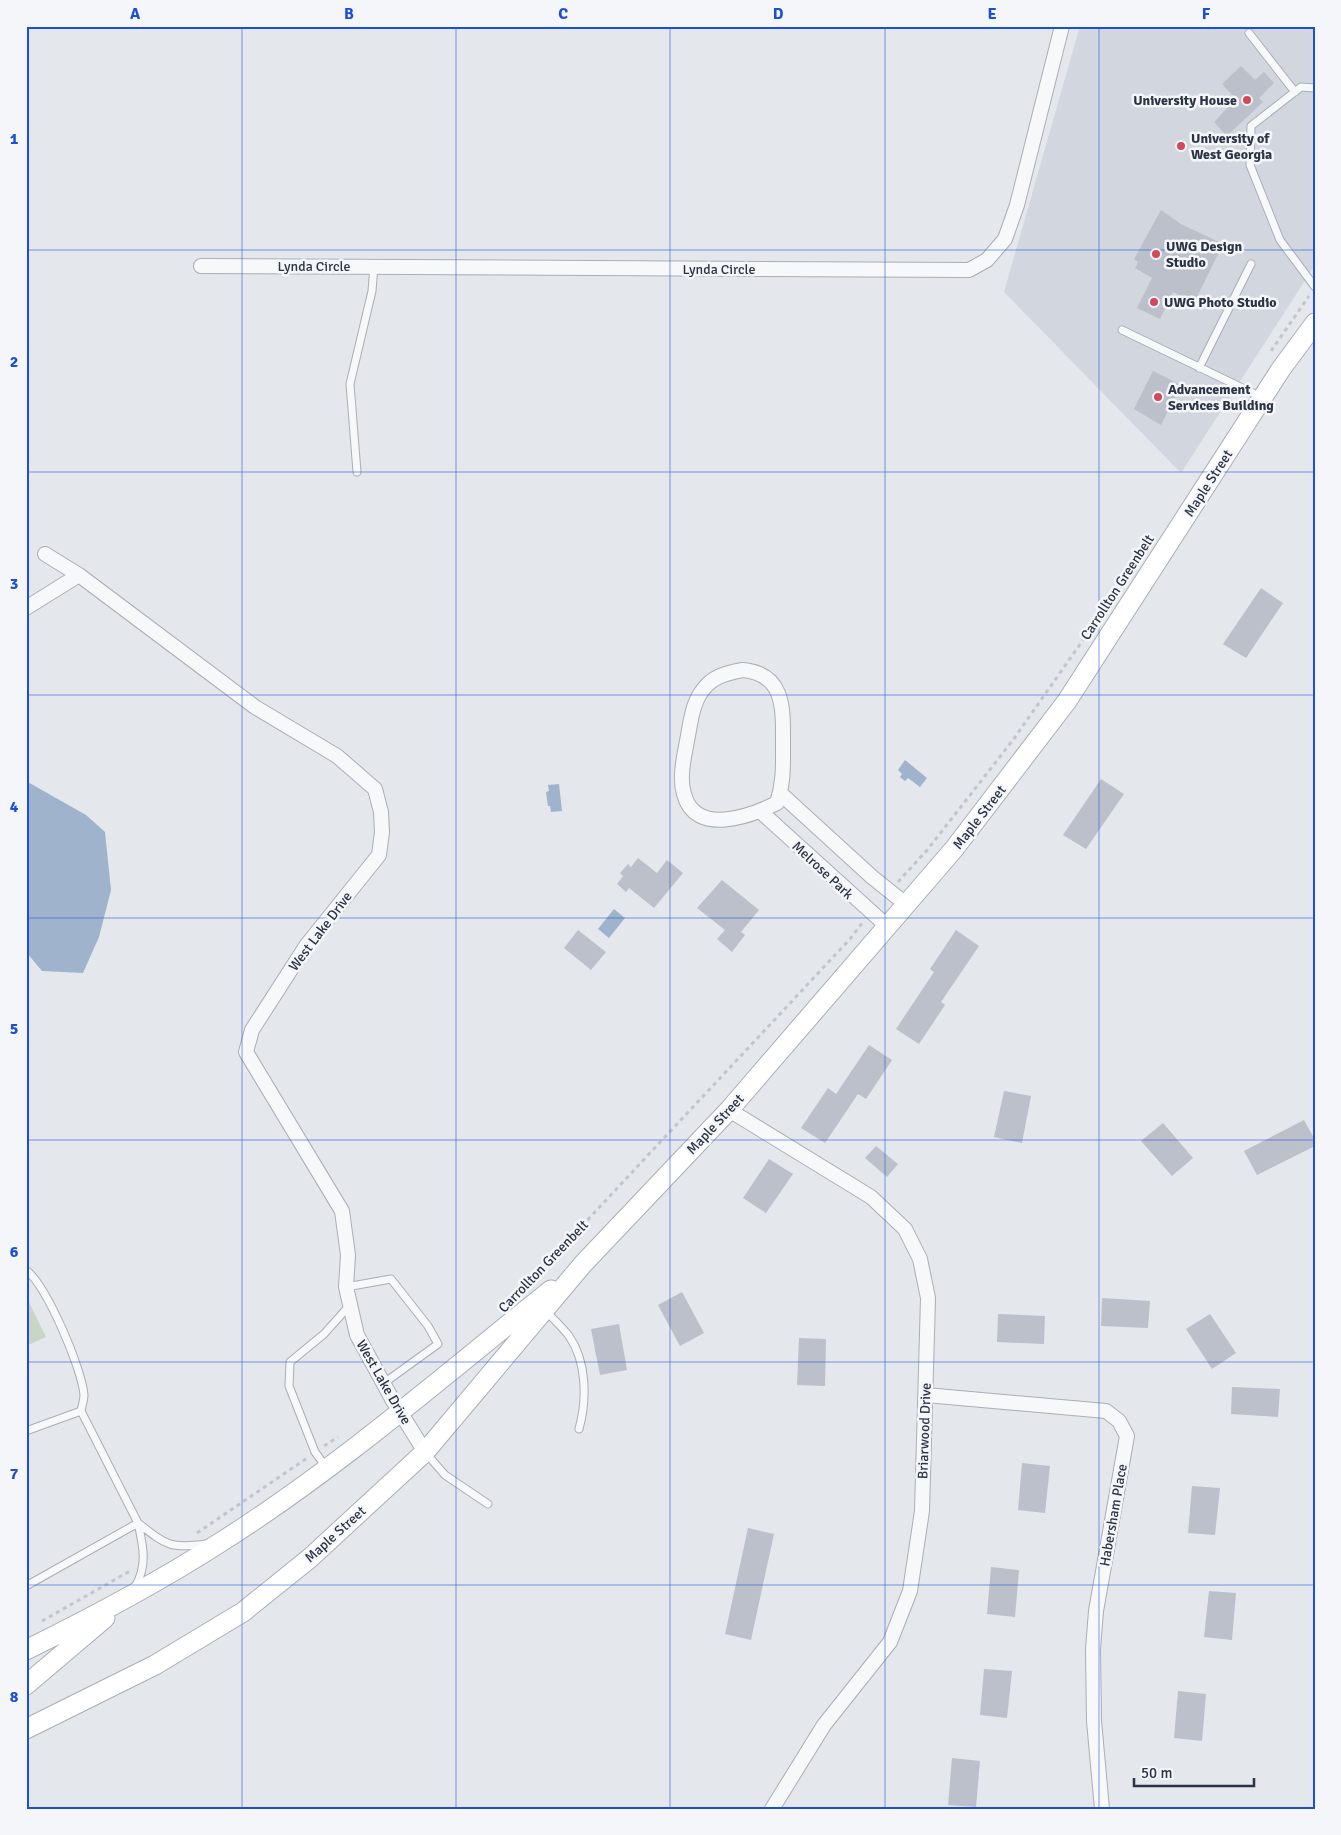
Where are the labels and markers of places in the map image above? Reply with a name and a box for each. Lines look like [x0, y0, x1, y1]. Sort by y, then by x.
place label: University House [1133, 92, 1237, 109]
marker: University House [1241, 94, 1253, 106]
place label: University of West Georgia [1191, 130, 1272, 163]
marker: University of West Georgia [1175, 140, 1187, 152]
place label: UWG Design Studio [1166, 238, 1242, 271]
marker: UWG Design Studio [1150, 248, 1162, 260]
place label: UWG Photo Studio [1164, 294, 1277, 311]
marker: UWG Photo Studio [1148, 296, 1160, 308]
place label: Advancement Services Building [1168, 381, 1274, 414]
marker: Advancement Services Building [1152, 391, 1164, 403]

